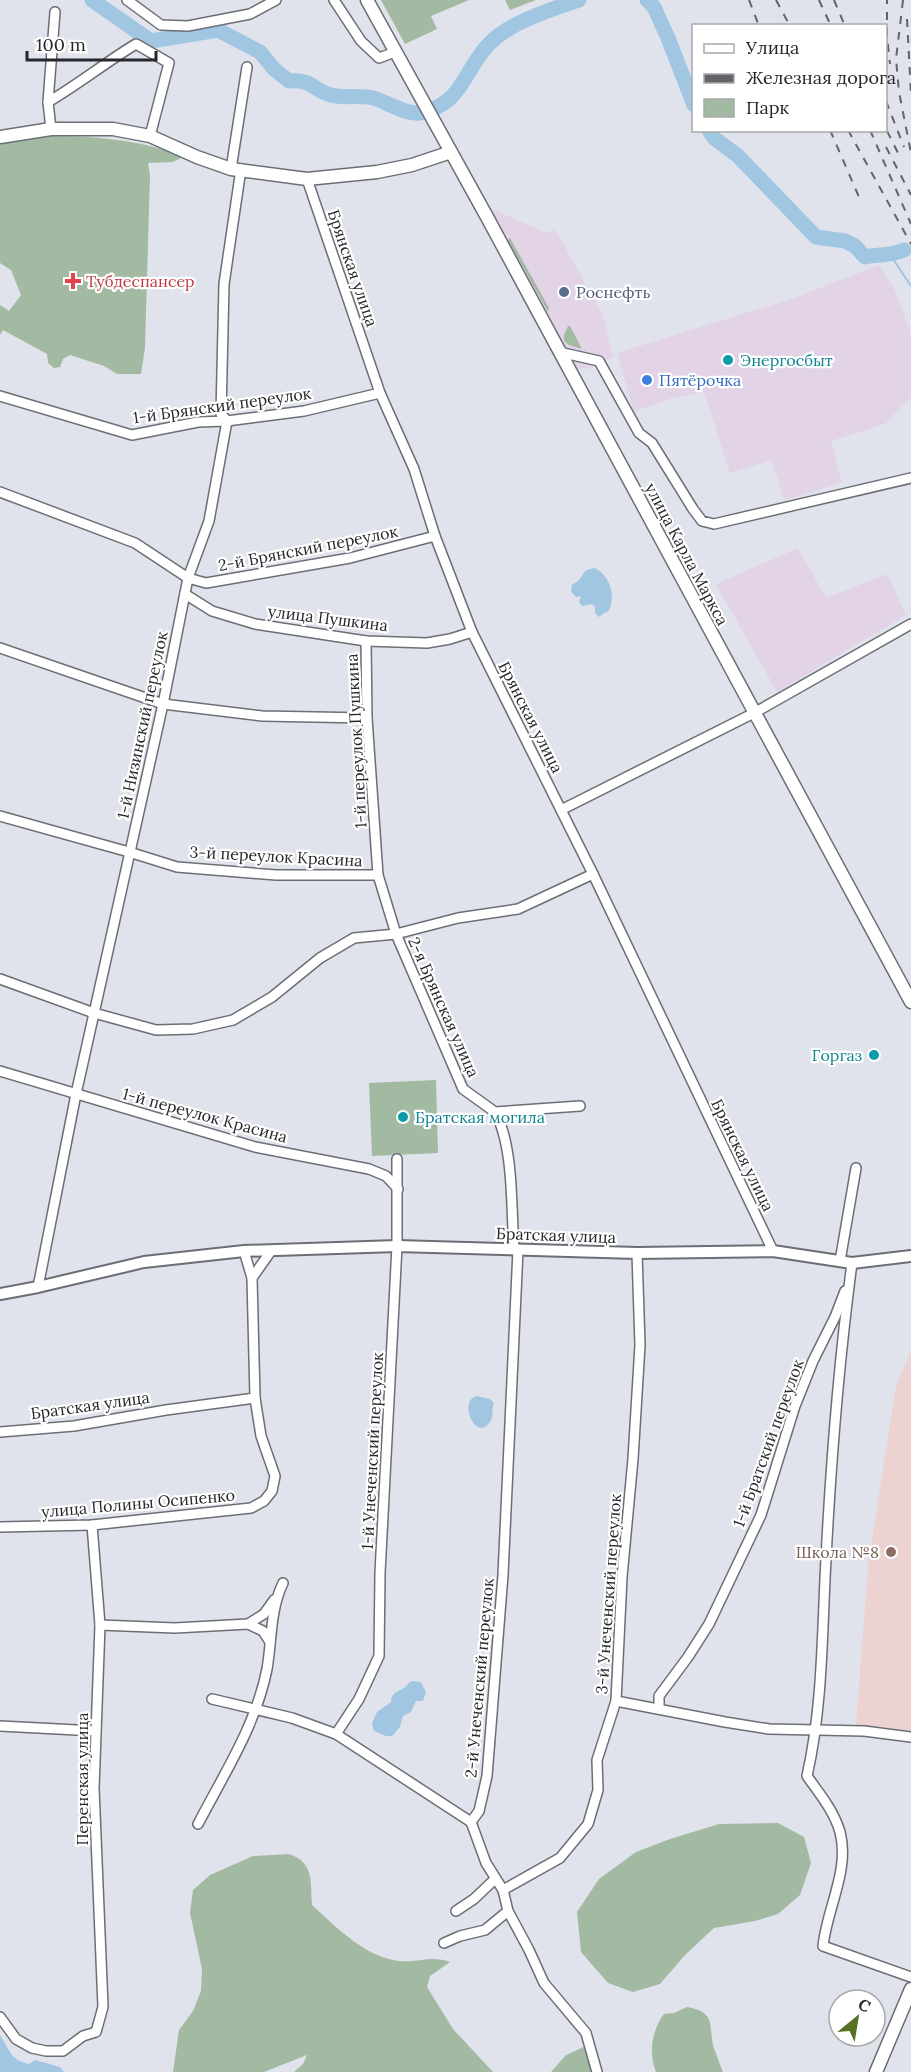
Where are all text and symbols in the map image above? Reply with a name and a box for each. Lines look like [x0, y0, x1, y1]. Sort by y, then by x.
scale bar [27, 24, 156, 62]
legend [692, 24, 887, 132]
text: 100 m [36, 33, 86, 56]
text: Улица [745, 36, 799, 59]
text: Железная дорога [746, 66, 896, 89]
text: Парк [746, 96, 790, 119]
street label: Брянская улица [324, 207, 382, 329]
place label: Тубдеспансер [86, 271, 195, 291]
marker: Тубдеспансер [64, 272, 82, 290]
place label: Роснефть [576, 282, 651, 302]
marker: Роснефть [557, 285, 571, 299]
place label: Энергосбыт [740, 350, 833, 370]
marker: Энергосбыт [721, 353, 735, 367]
place label: Пятёрочка [659, 370, 741, 390]
marker: Пятёрочка [640, 373, 654, 387]
street label: 1-й Брянский переулок [132, 383, 313, 427]
street label: улица Карла Маркса [641, 479, 733, 629]
street label: 2-й Брянский переулок [217, 521, 400, 575]
street label: улица Пушкина [267, 601, 389, 635]
street label: 1-й Низинский переулок [112, 629, 172, 821]
street label: 1-й переулок Пушкина [341, 653, 371, 829]
street label: Брянская улица [494, 658, 568, 776]
street label: 3-й переулок Красина [189, 841, 363, 871]
street label: 2-я Брянская улица [404, 934, 484, 1080]
place label: Горгаз [812, 1045, 862, 1065]
marker: Горгаз [867, 1048, 881, 1062]
street label: 1-й переулок Красина [120, 1083, 290, 1147]
street label: Брянская улица [707, 1096, 779, 1214]
place label: Братская могила [415, 1107, 545, 1127]
marker: Братская могила [396, 1110, 410, 1124]
street label: Братская улица [496, 1223, 616, 1247]
street label: 1-й Унеченский переулок [357, 1351, 387, 1550]
street label: 1-й Братский переулок [728, 1356, 808, 1530]
street label: Братская улица [29, 1387, 151, 1423]
street label: улица Полины Осипенко [40, 1485, 236, 1521]
street label: 3-й Унеченский переулок [591, 1493, 625, 1695]
place label: Школа №8 [796, 1542, 879, 1562]
marker: Школа №8 [884, 1545, 898, 1559]
street label: 2-й Унеченский переулок [460, 1577, 498, 1779]
street label: Перенская улица [72, 1713, 92, 1845]
north arrow [827, 1988, 887, 2048]
text: С [855, 1994, 874, 2016]

